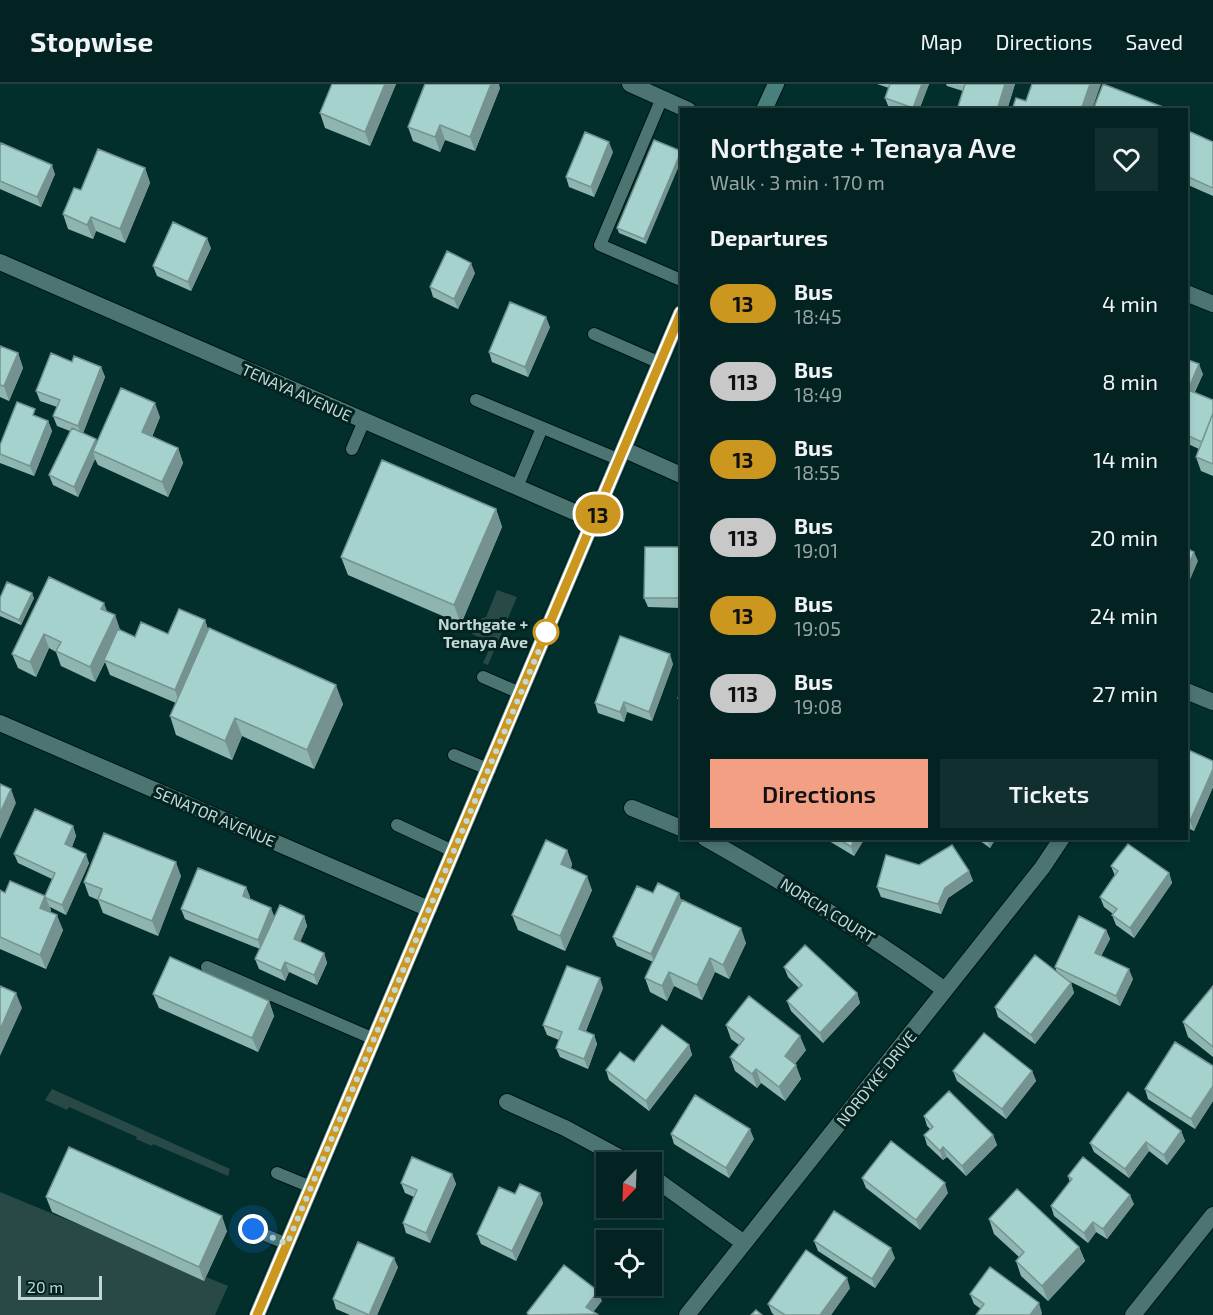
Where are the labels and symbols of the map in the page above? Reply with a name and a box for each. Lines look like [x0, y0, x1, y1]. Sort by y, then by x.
street label: TENAYA AVENUE [239, 359, 355, 425]
line badge: 13 [571, 494, 625, 534]
place label: Northgate + Tenaya Ave [438, 614, 528, 652]
marker: Northgate + Tenaya Ave [533, 619, 559, 645]
street label: SENATOR AVENUE [151, 782, 279, 850]
street label: NORCIA COURT [777, 873, 879, 947]
street label: NORDYKE DRIVE [832, 1027, 920, 1129]
north arrow [596, 1152, 662, 1218]
your location [238, 1214, 268, 1244]
scale bar [18, 1273, 102, 1300]

